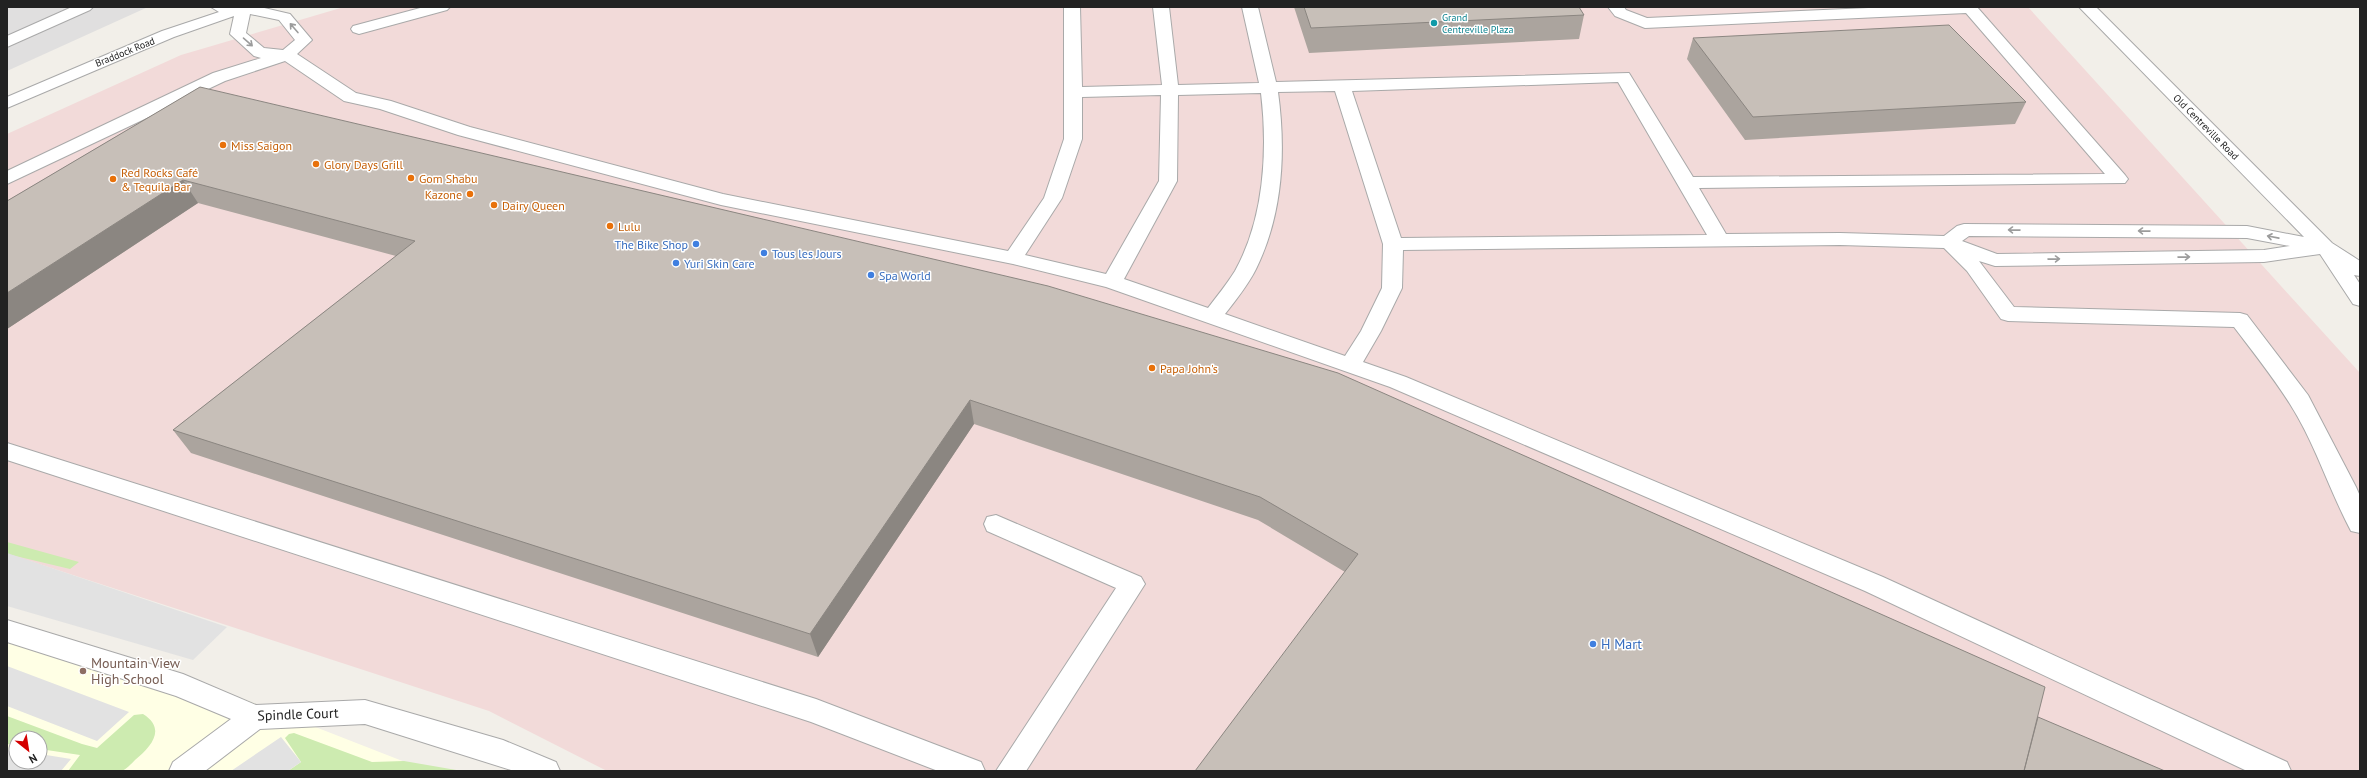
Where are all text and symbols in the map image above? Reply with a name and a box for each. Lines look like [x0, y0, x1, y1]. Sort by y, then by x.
place label: Grand Centreville Plaza [1442, 11, 1514, 36]
marker: Grand Centreville Plaza [1429, 18, 1439, 28]
one-way arrow [289, 23, 298, 33]
street label: Braddock Road [93, 34, 157, 70]
one-way arrow [243, 38, 253, 47]
street label: Old Centreville Road [2170, 91, 2242, 163]
place label: Miss Saigon [231, 138, 292, 153]
marker: Miss Saigon [218, 140, 228, 150]
place label: Glory Days Grill [324, 157, 404, 172]
marker: Glory Days Grill [311, 159, 321, 169]
place label: Red Rocks Café & Tequila Bar [121, 165, 198, 194]
place label: Gom Shabu [419, 171, 478, 186]
marker: Gom Shabu [406, 173, 416, 183]
marker: Red Rocks Café & Tequila Bar [108, 174, 118, 184]
place label: Kazone [425, 187, 462, 202]
marker: Kazone [465, 189, 475, 199]
place label: Dairy Queen [502, 198, 565, 213]
marker: Dairy Queen [489, 200, 499, 210]
place label: Lulu [618, 219, 640, 234]
marker: Lulu [605, 221, 615, 231]
one-way arrow [2008, 226, 2021, 234]
one-way arrow [2138, 227, 2151, 235]
one-way arrow [2267, 233, 2280, 241]
place label: The Bike Shop [614, 237, 688, 252]
marker: The Bike Shop [691, 239, 701, 249]
place label: Tous les Jours [772, 246, 842, 261]
marker: Tous les Jours [759, 248, 769, 258]
one-way arrow [2177, 253, 2190, 261]
one-way arrow [2047, 255, 2060, 263]
place label: Yuri Skin Care [684, 256, 755, 271]
marker: Yuri Skin Care [671, 258, 681, 268]
place label: Spa World [879, 268, 931, 283]
marker: Spa World [866, 270, 876, 280]
place label: Papa John's [1160, 361, 1218, 376]
marker: Papa John's [1147, 363, 1157, 373]
place label: H Mart [1601, 635, 1642, 653]
marker: H Mart [1588, 639, 1598, 649]
place label: Mountain View High School [91, 654, 181, 688]
marker: Mountain View High School [78, 666, 88, 676]
street label: Spindle Court [257, 704, 339, 724]
north arrow [8, 730, 48, 770]
text: N [26, 751, 40, 767]

